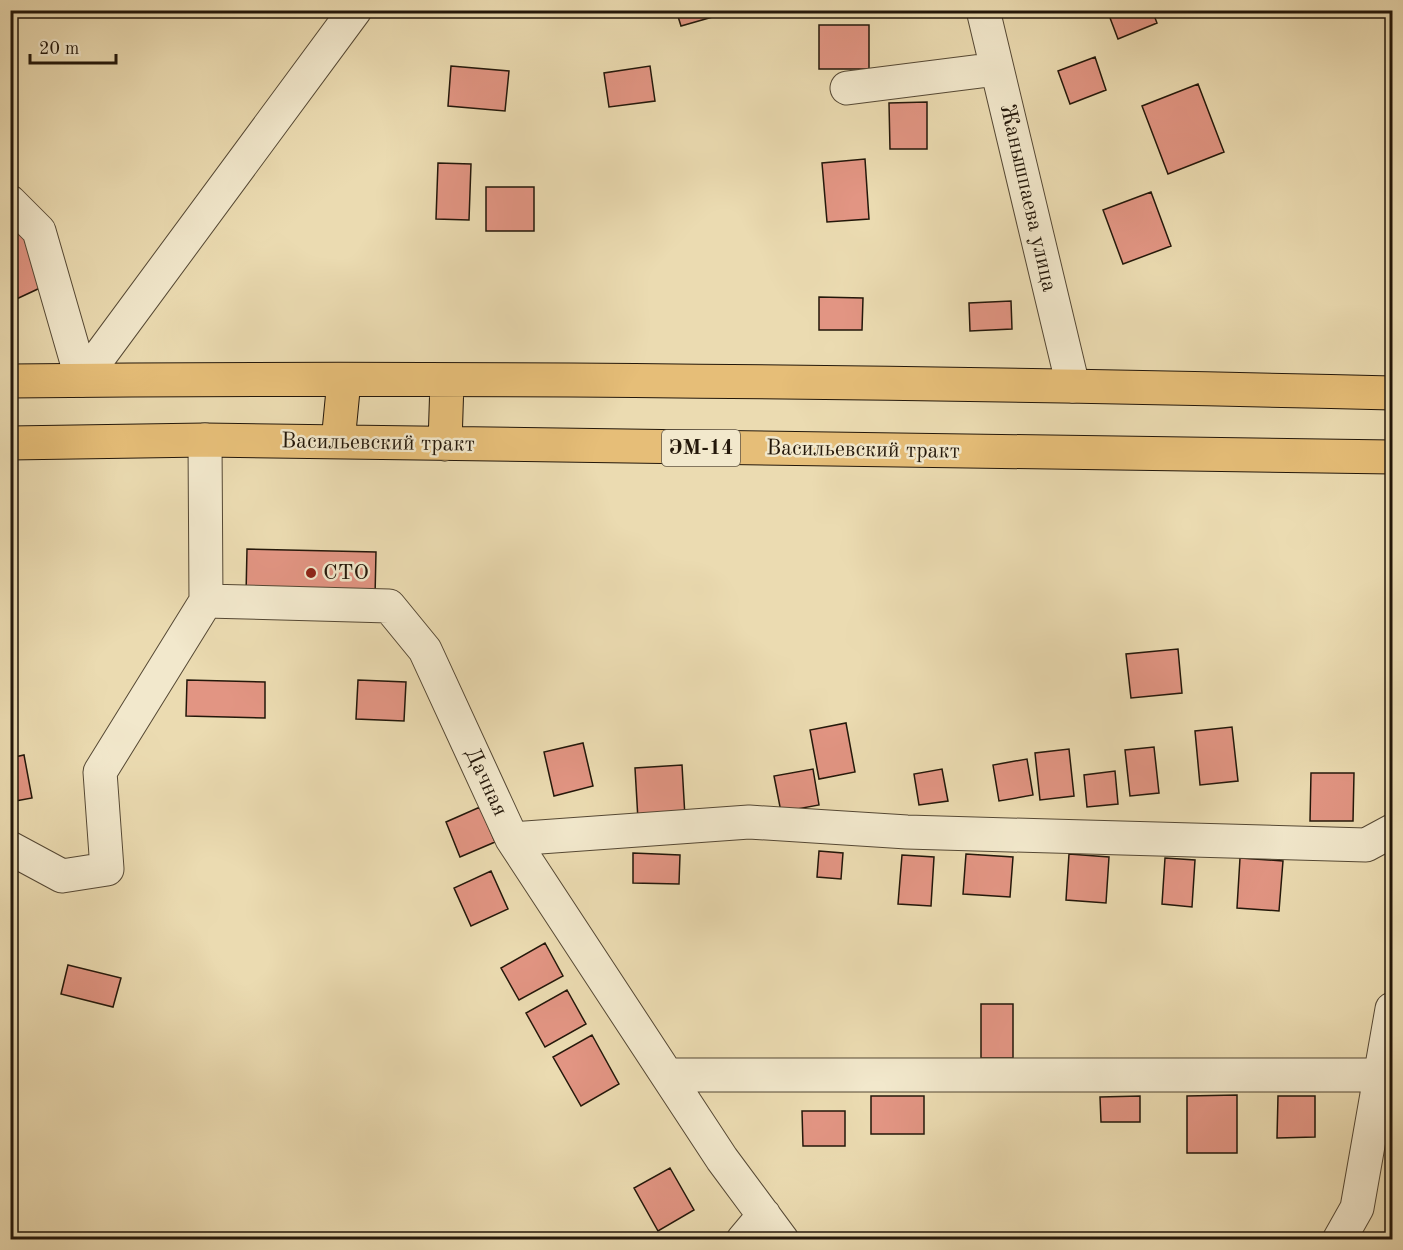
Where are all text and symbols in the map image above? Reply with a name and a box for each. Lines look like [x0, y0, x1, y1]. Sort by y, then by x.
scale bar [30, 27, 116, 65]
text: 20 m [39, 40, 79, 58]
street label: Жанышпаева улица [996, 102, 1060, 294]
street label: Васильевский тракт [281, 430, 475, 456]
road number: ЭМ-14 [662, 430, 740, 466]
street label: Васильевский тракт [766, 437, 960, 463]
place label: СТО [323, 562, 369, 584]
marker: СТО [304, 566, 318, 580]
street label: Дачная [461, 744, 511, 820]

